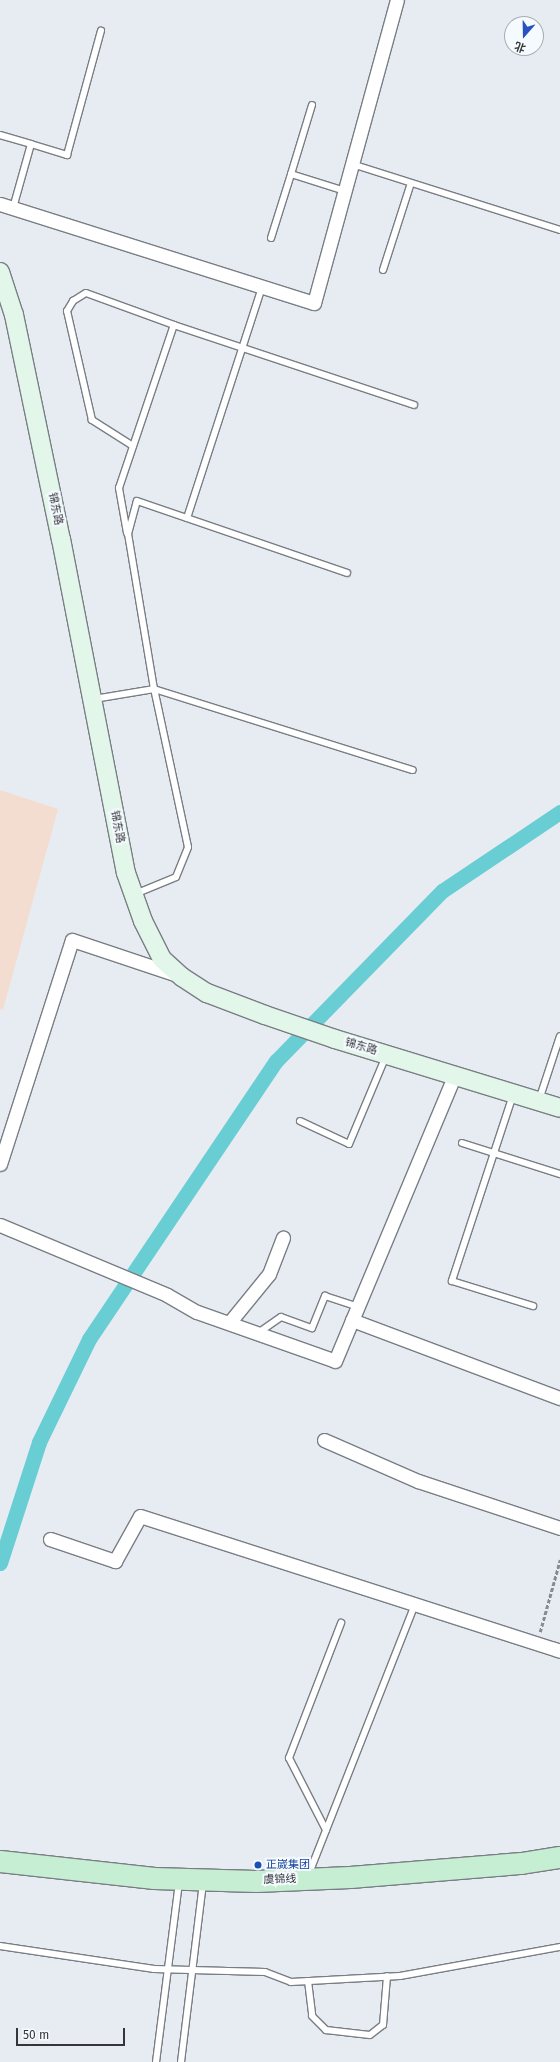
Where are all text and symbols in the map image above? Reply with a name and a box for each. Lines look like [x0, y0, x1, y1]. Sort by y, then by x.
north arrow [504, 16, 544, 56]
text: 北 [513, 39, 527, 55]
street label: 锦东路 [45, 491, 65, 527]
street label: 锦东路 [107, 810, 127, 844]
street label: 锦东路 [343, 1036, 379, 1058]
place label: 正崴集团 [266, 1858, 310, 1872]
marker: 正崴集团 [253, 1860, 263, 1870]
street label: 虞锦线 [263, 1873, 297, 1887]
scale bar [18, 2020, 127, 2046]
text: 50 m [23, 2028, 49, 2042]

